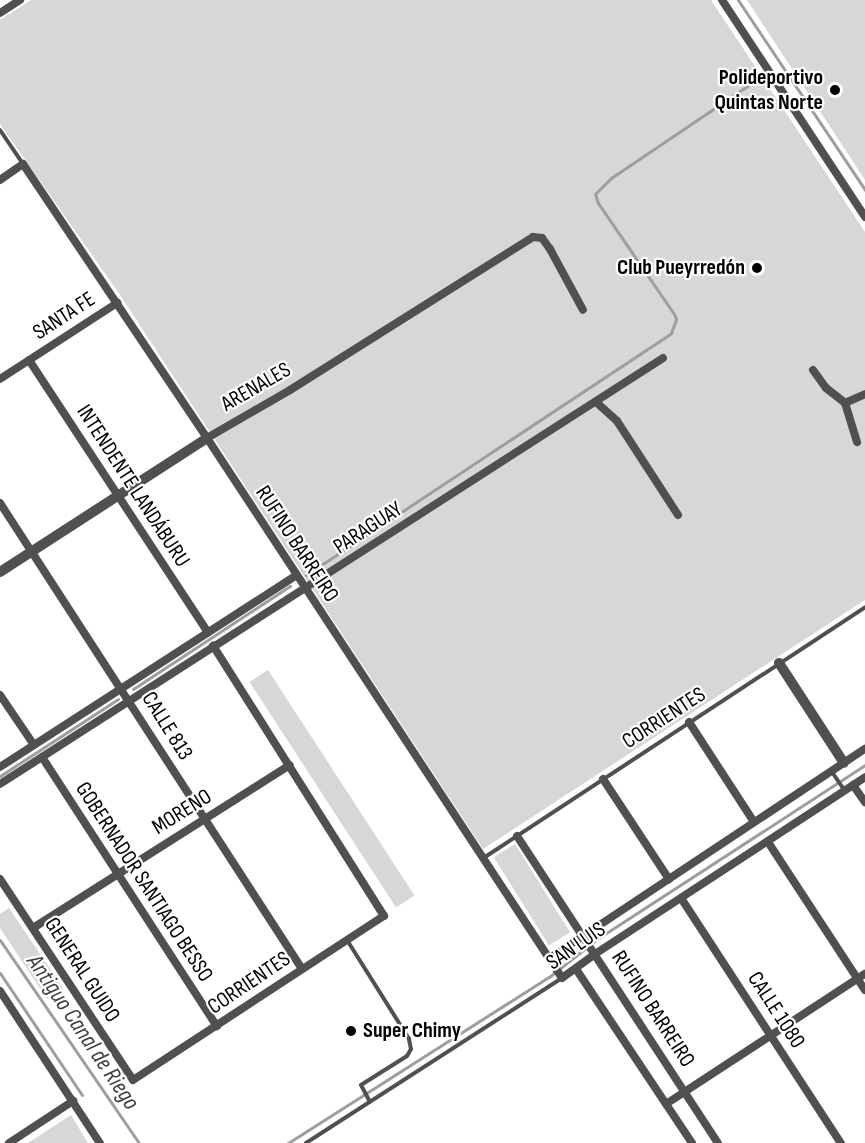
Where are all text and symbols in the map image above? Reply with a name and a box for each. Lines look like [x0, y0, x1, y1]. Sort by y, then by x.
place label: Polideportivo Quintas Norte [714, 64, 823, 116]
marker: Polideportivo Quintas Norte [828, 83, 842, 97]
place label: Club Pueyrredón [617, 255, 745, 281]
marker: Club Pueyrredón [750, 261, 764, 275]
street label: SANTA FE [28, 286, 100, 346]
street label: ARENALES [217, 357, 295, 417]
street label: INTENDENTE LANDÁBURU [71, 400, 195, 572]
street label: RUFINO BARREIRO [250, 481, 344, 607]
street label: PARAGUAY [329, 496, 407, 560]
street label: CORRIENTES [617, 681, 711, 755]
street label: CALLE 813 [136, 687, 198, 765]
street label: GOBERNADOR SANTIAGO BESSO [69, 777, 219, 987]
street label: MORENO [147, 784, 217, 840]
street label: GENERAL GUIDO [38, 913, 126, 1027]
street label: SAN LUIS [541, 916, 611, 976]
street label: CORRIENTES [203, 946, 295, 1020]
street label: RUFINO BARREIRO [606, 946, 700, 1072]
water label: Antiguo Canal de Riego [20, 949, 146, 1115]
street label: CALLE 1080 [742, 967, 810, 1053]
place label: Super Chimy [363, 1018, 461, 1044]
marker: Super Chimy [344, 1024, 358, 1038]

